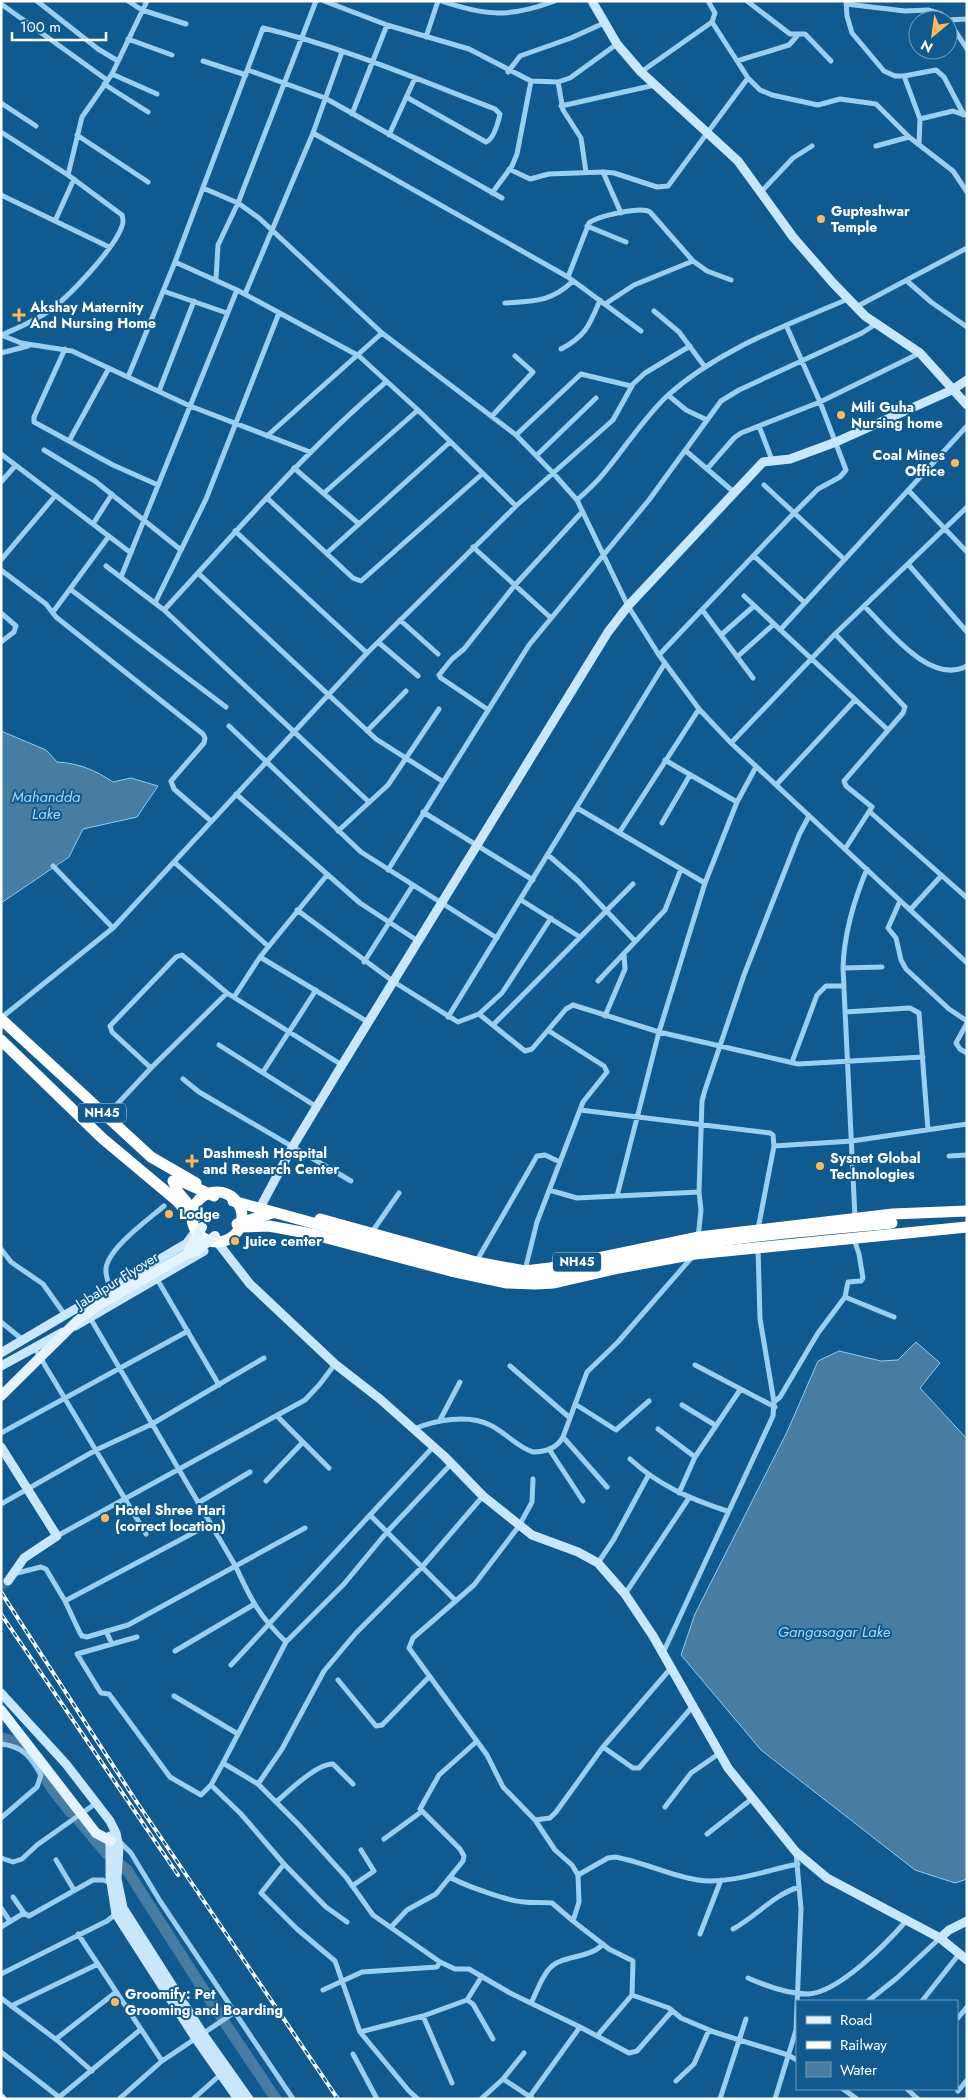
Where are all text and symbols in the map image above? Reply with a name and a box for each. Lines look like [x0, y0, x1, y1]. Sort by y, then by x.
scale bar [12, 10, 106, 42]
north arrow [908, 10, 958, 60]
text: 100 m [20, 16, 61, 38]
text: N [917, 35, 936, 58]
place label: Gupteshwar Temple [831, 201, 910, 237]
marker: Gupteshwar Temple [815, 213, 827, 225]
place label: Akshay Maternity And Nursing Home [29, 297, 156, 333]
marker: Akshay Maternity And Nursing Home [12, 308, 26, 322]
place label: Mili Guha Nursing home [851, 397, 943, 433]
marker: Mili Guha Nursing home [835, 409, 847, 421]
place label: Coal Mines Office [873, 445, 946, 481]
marker: Coal Mines Office [949, 457, 961, 469]
water label: Mahandda Lake [12, 786, 81, 825]
road number: NH45 [78, 1104, 126, 1122]
place label: Dashmesh Hospital and Research Center [203, 1143, 339, 1179]
place label: Sysnet Global Technologies [830, 1148, 921, 1184]
marker: Dashmesh Hospital and Research Center [185, 1154, 199, 1168]
marker: Sysnet Global Technologies [814, 1160, 826, 1172]
place label: Lodge [179, 1204, 220, 1224]
marker: Lodge [163, 1208, 175, 1220]
place label: Juice center [242, 1231, 322, 1251]
marker: Juice center [229, 1235, 241, 1247]
street label: Jabalpur Flyover [70, 1247, 162, 1314]
road number: NH45 [553, 1252, 601, 1272]
place label: Hotel Shree Hari (correct location) [115, 1500, 226, 1536]
marker: Hotel Shree Hari (correct location) [99, 1512, 111, 1524]
water label: Gangasagar Lake [778, 1621, 891, 1643]
place label: Groomify: Pet Grooming and Boarding [125, 1984, 283, 2020]
marker: Groomify: Pet Grooming and Boarding [109, 1996, 121, 2008]
legend [796, 2000, 958, 2090]
text: Road [840, 2009, 872, 2031]
text: Railway [840, 2034, 887, 2056]
text: Water [840, 2059, 878, 2081]

